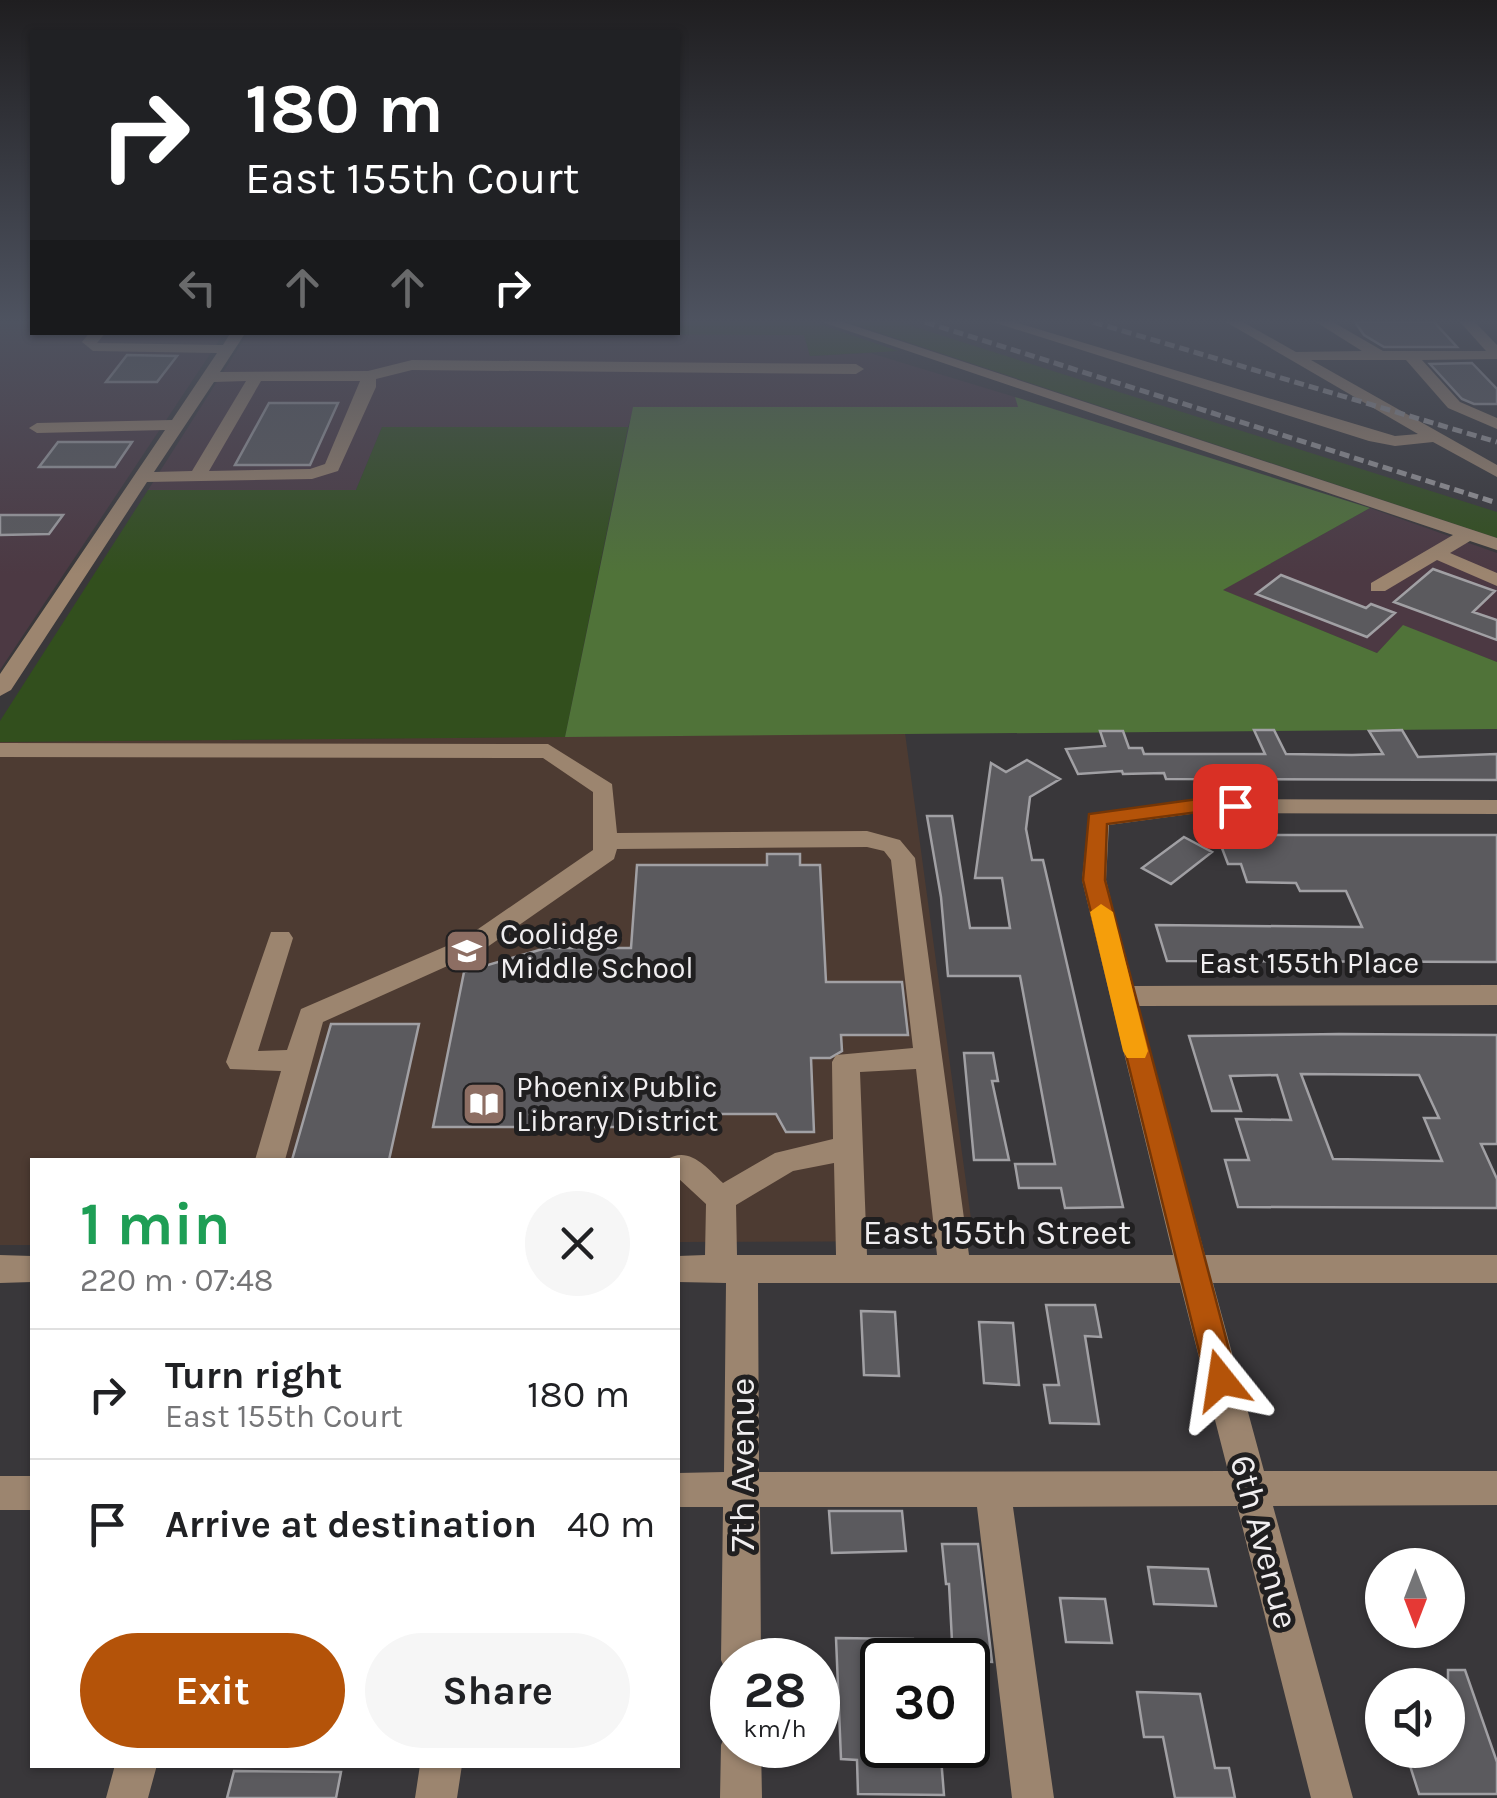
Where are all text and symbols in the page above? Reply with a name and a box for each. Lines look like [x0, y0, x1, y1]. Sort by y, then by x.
text: 180 m [245, 68, 444, 150]
icon: right [80, 70, 210, 200]
text: East 155th Court [245, 152, 579, 204]
icon: left [170, 260, 225, 315]
icon: ahead [275, 260, 330, 315]
icon: ahead [380, 260, 435, 315]
icon: right [485, 260, 540, 315]
pin [1193, 764, 1278, 849]
icon: arrive [1208, 779, 1263, 834]
place label: Coolidge Middle School [500, 916, 694, 986]
school or university icon: Coolidge Middle School [444, 928, 490, 974]
street label: East 155th Place [1199, 945, 1419, 981]
place label: Phoenix Public Library District [516, 1069, 718, 1139]
library icon: Phoenix Public Library District [461, 1081, 507, 1127]
text: 1 min [80, 1189, 231, 1259]
button: close [525, 1191, 630, 1296]
street label: East 155th Street [863, 1212, 1131, 1253]
text: 220 m · 07:48 [80, 1262, 273, 1299]
position arrow [1169, 1328, 1273, 1432]
text: Turn right [165, 1353, 342, 1398]
icon: right [80, 1367, 135, 1422]
text: 180 m [527, 1372, 630, 1417]
street label: 7th Avenue [722, 1378, 763, 1552]
text: East 155th Court [165, 1398, 403, 1435]
street label: 6th Avenue [1221, 1451, 1307, 1633]
icon: arrive [80, 1497, 135, 1552]
text: Arrive at destination [165, 1502, 537, 1547]
text: 40 m [567, 1502, 655, 1547]
north arrow [1365, 1548, 1465, 1648]
map controls [1365, 1548, 1465, 1768]
button: Exit [80, 1633, 345, 1748]
button: Share [365, 1633, 630, 1748]
speed limit sign: 30 [860, 1638, 990, 1768]
text: 28 [744, 1661, 806, 1720]
button: sound [1365, 1668, 1465, 1768]
text: km/h [743, 1714, 807, 1743]

